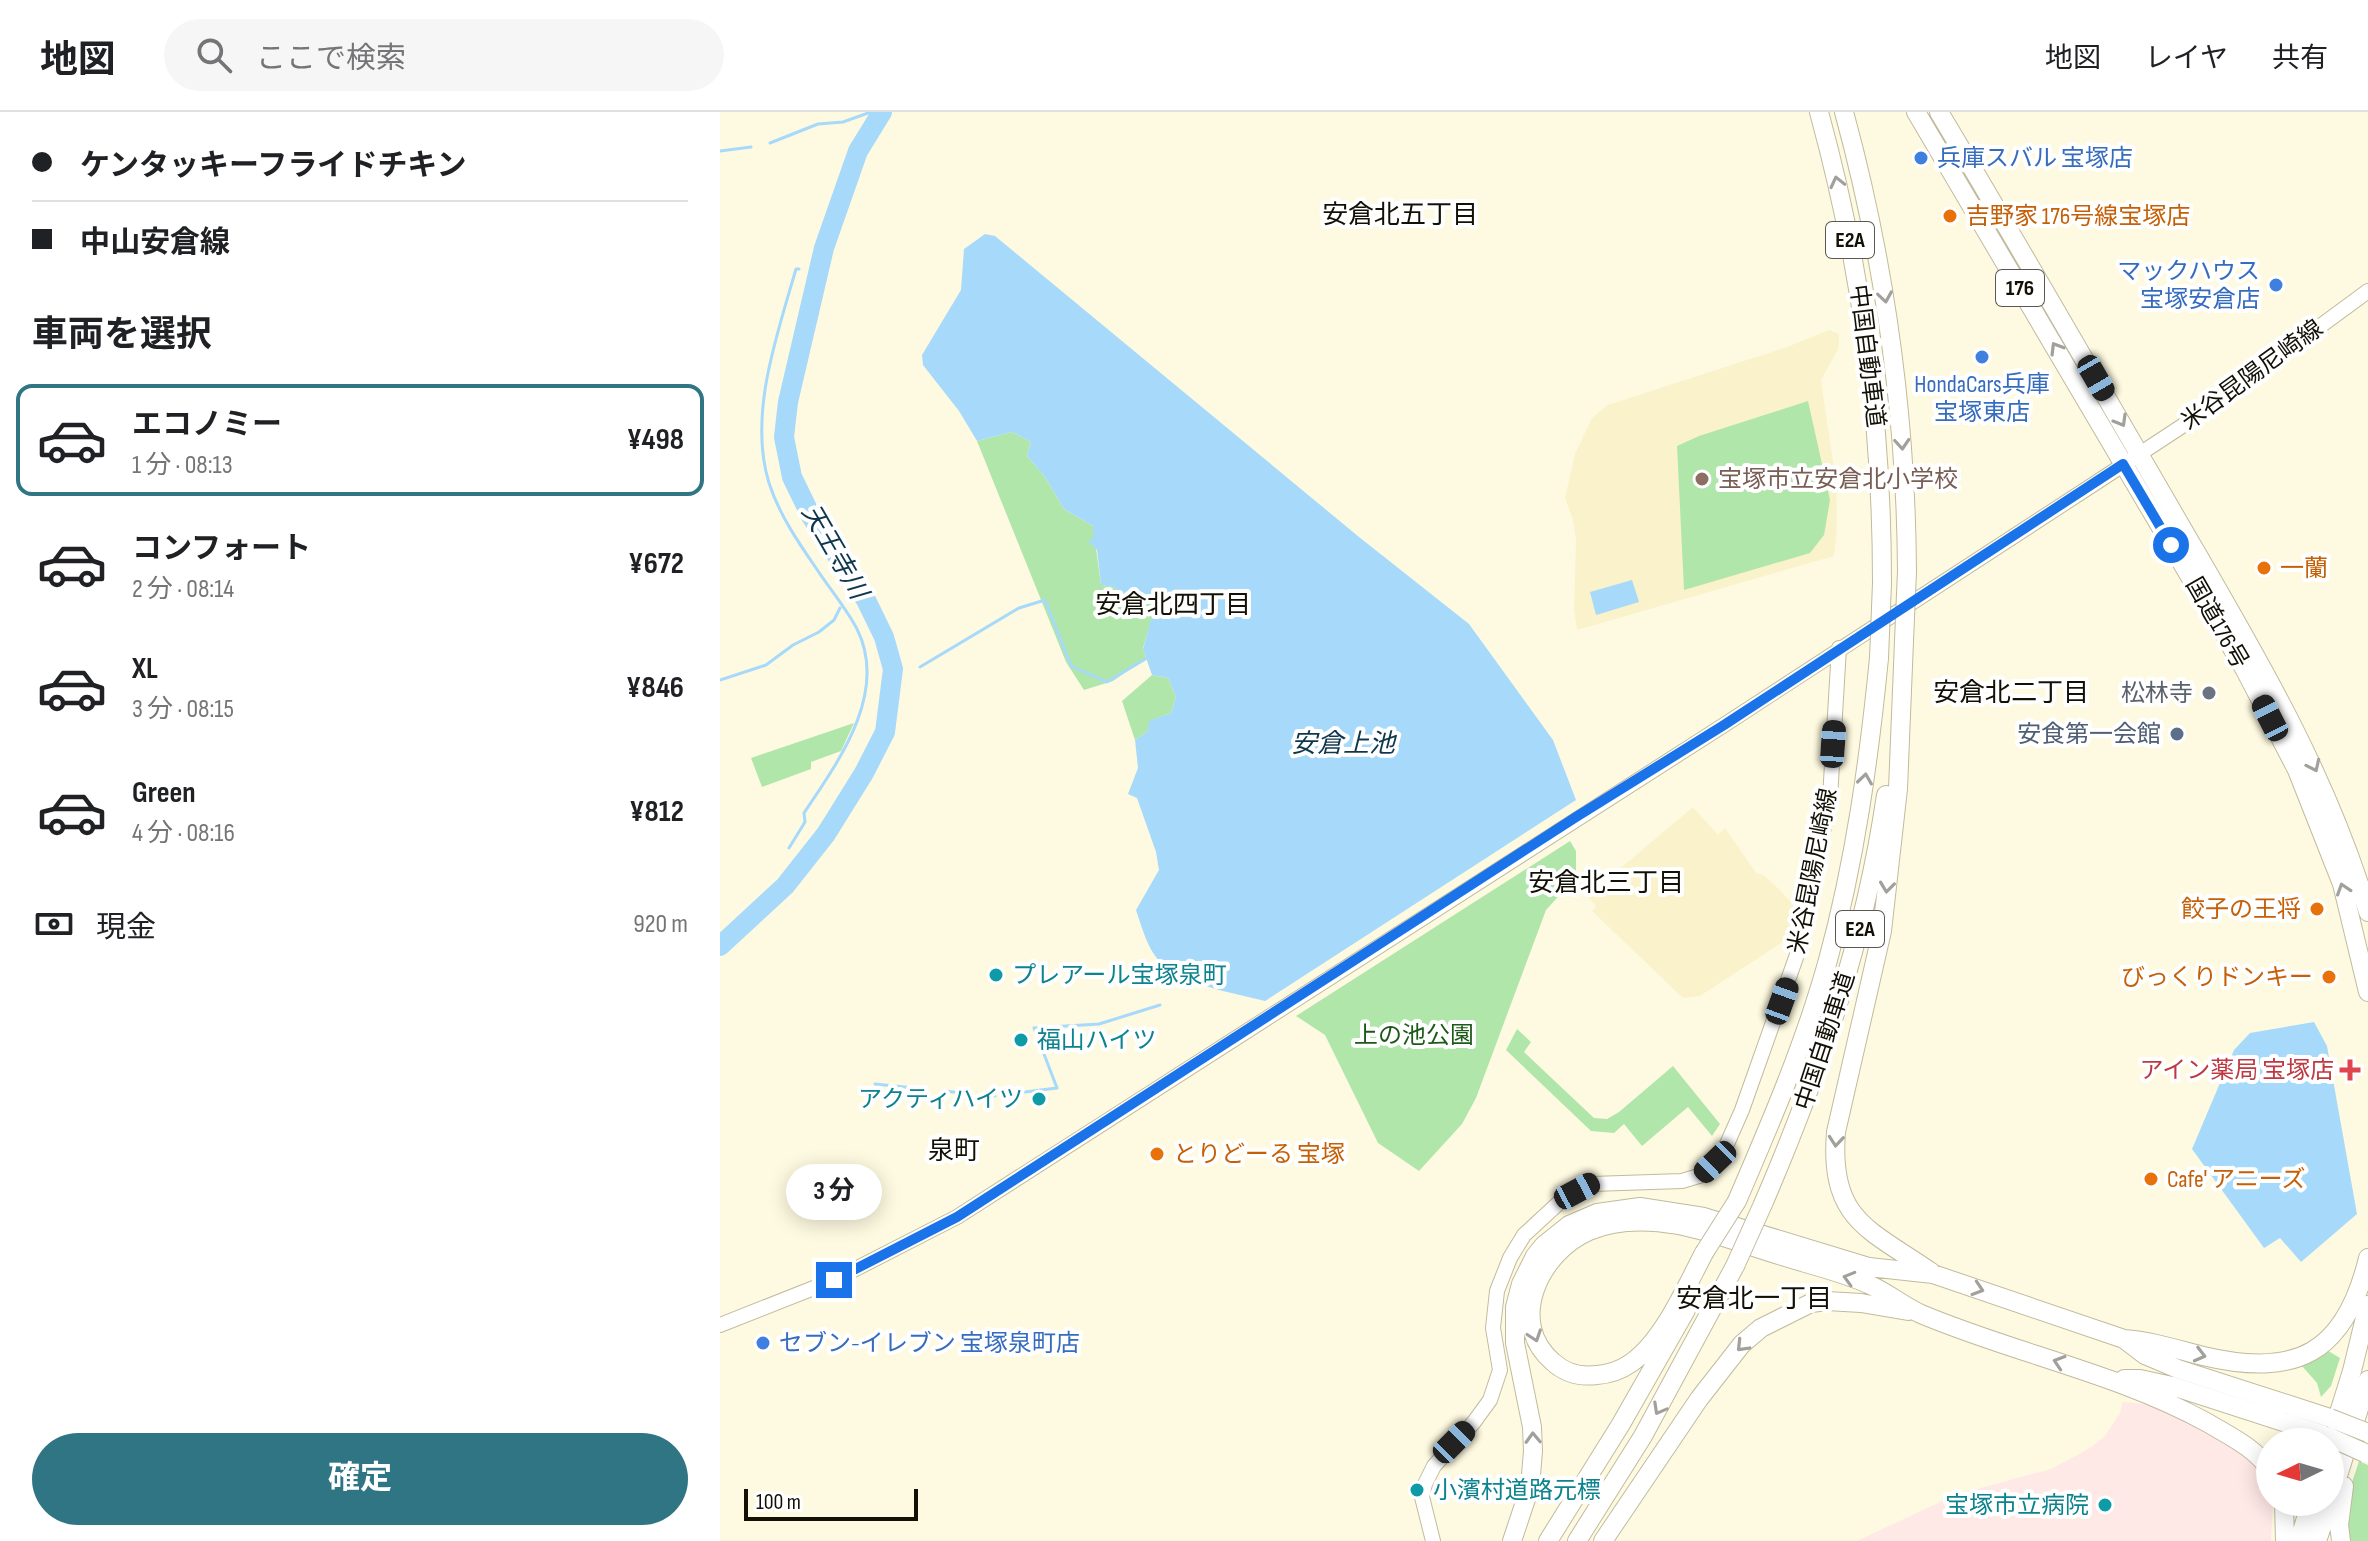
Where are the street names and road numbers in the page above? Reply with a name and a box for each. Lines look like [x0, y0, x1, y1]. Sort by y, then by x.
road number: E2A [1826, 222, 1874, 258]
road number: 176 [1996, 270, 2044, 306]
street label: 中国自動車道 [1844, 283, 1890, 429]
street label: 米谷昆陽尼崎線 [2176, 314, 2328, 436]
street label: 国道176号 [2179, 572, 2255, 674]
street label: 米谷昆陽尼崎線 [1783, 786, 1843, 956]
road number: E2A [1836, 911, 1884, 947]
street label: 中国自動車道 [1789, 968, 1861, 1114]

